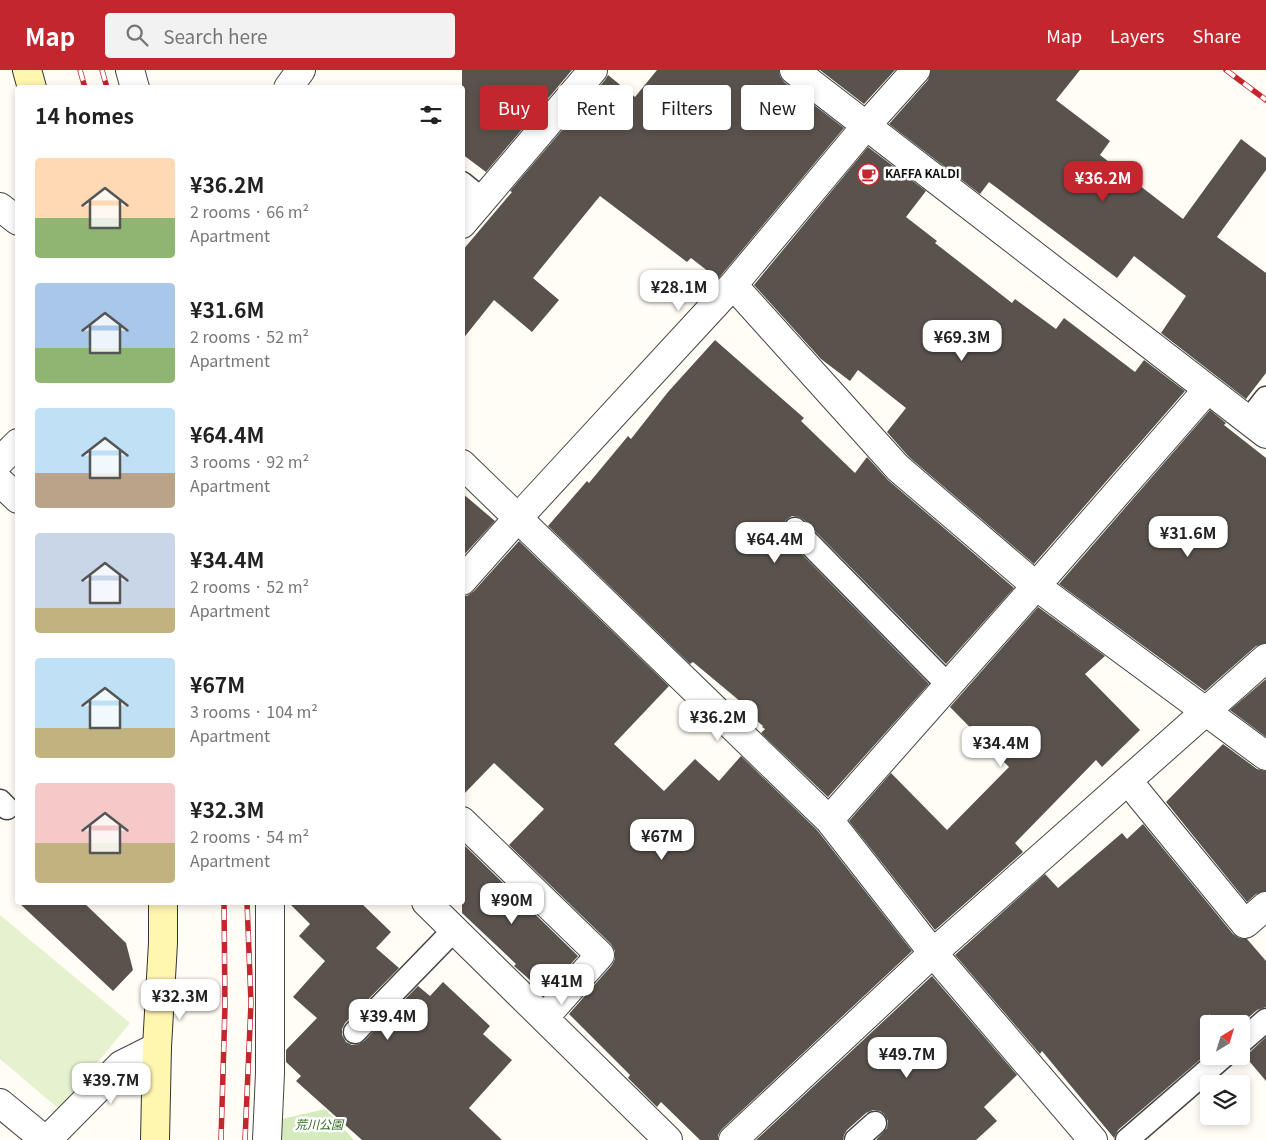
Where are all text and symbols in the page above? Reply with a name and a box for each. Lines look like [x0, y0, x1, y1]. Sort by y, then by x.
search box [105, 13, 455, 58]
text: Map [25, 18, 75, 53]
icon: search [123, 21, 151, 49]
text: Search here [163, 22, 268, 49]
text: Map [1046, 22, 1082, 48]
text: Layers [1110, 22, 1165, 48]
text: Share [1193, 22, 1241, 48]
chip: Buy [480, 85, 548, 130]
chip: Rent [558, 85, 633, 130]
chip: Filters [643, 85, 731, 130]
chip: New [741, 85, 814, 130]
text: 14 homes [35, 100, 134, 130]
icon: filters [417, 101, 445, 129]
pin: ¥36.2M [1062, 160, 1144, 203]
cafe icon: KAFFA KALDI [857, 162, 881, 186]
place label: KAFFA KALDI [885, 164, 960, 181]
text: ¥36.2M [1075, 165, 1131, 189]
text: ¥36.2M [190, 169, 264, 199]
icon: home [75, 178, 135, 238]
text: 2 rooms · 66 m² [190, 199, 309, 223]
text: Apartment [190, 223, 270, 247]
pin: ¥28.1M [638, 270, 720, 312]
text: ¥28.1M [651, 274, 707, 298]
text: ¥31.6M [190, 294, 264, 324]
icon: home [75, 303, 135, 363]
pin: ¥69.3M [921, 320, 1003, 362]
text: 2 rooms · 52 m² [190, 324, 309, 348]
text: ¥69.3M [934, 324, 990, 348]
text: Apartment [190, 348, 270, 372]
text: ¥64.4M [190, 419, 264, 449]
icon: home [75, 428, 135, 488]
text: 3 rooms · 92 m² [190, 449, 309, 473]
text: Apartment [190, 473, 270, 497]
pin: ¥31.6M [1147, 516, 1229, 558]
text: ¥31.6M [1160, 520, 1216, 544]
pin: ¥64.4M [734, 522, 816, 564]
text: ¥64.4M [747, 526, 803, 550]
text: ¥34.4M [190, 544, 264, 574]
icon: home [75, 553, 135, 613]
text: 2 rooms · 52 m² [190, 574, 309, 598]
text: Apartment [190, 598, 270, 622]
text: ¥67M [190, 669, 245, 699]
icon: home [75, 678, 135, 738]
text: 3 rooms · 104 m² [190, 699, 318, 723]
pin: ¥36.2M [677, 700, 759, 742]
text: ¥36.2M [690, 704, 746, 728]
text: Apartment [190, 723, 270, 747]
pin: ¥34.4M [960, 726, 1042, 768]
text: ¥34.4M [973, 730, 1029, 754]
text: ¥32.3M [190, 794, 264, 824]
icon: home [75, 803, 135, 863]
pin: ¥67M [632, 818, 692, 861]
text: ¥67M [641, 823, 683, 847]
text: 2 rooms · 54 m² [190, 824, 309, 848]
text: Apartment [190, 848, 270, 872]
pin: ¥90M [482, 882, 542, 925]
text: ¥90M [491, 887, 533, 911]
pin: ¥41M [532, 964, 592, 1006]
text: ¥41M [541, 968, 583, 992]
pin: ¥32.3M [139, 978, 221, 1021]
text: ¥32.3M [152, 983, 208, 1007]
pin: ¥39.4M [347, 998, 429, 1041]
text: ¥39.4M [360, 1003, 416, 1027]
north arrow [1200, 1015, 1250, 1065]
map controls [1200, 1015, 1250, 1125]
pin: ¥49.7M [866, 1036, 948, 1079]
text: ¥49.7M [879, 1041, 935, 1065]
pin: ¥39.7M [70, 1062, 152, 1105]
text: ¥39.7M [83, 1067, 139, 1091]
button: layers [1200, 1075, 1250, 1125]
park label: 荒川公園 [295, 1115, 345, 1132]

